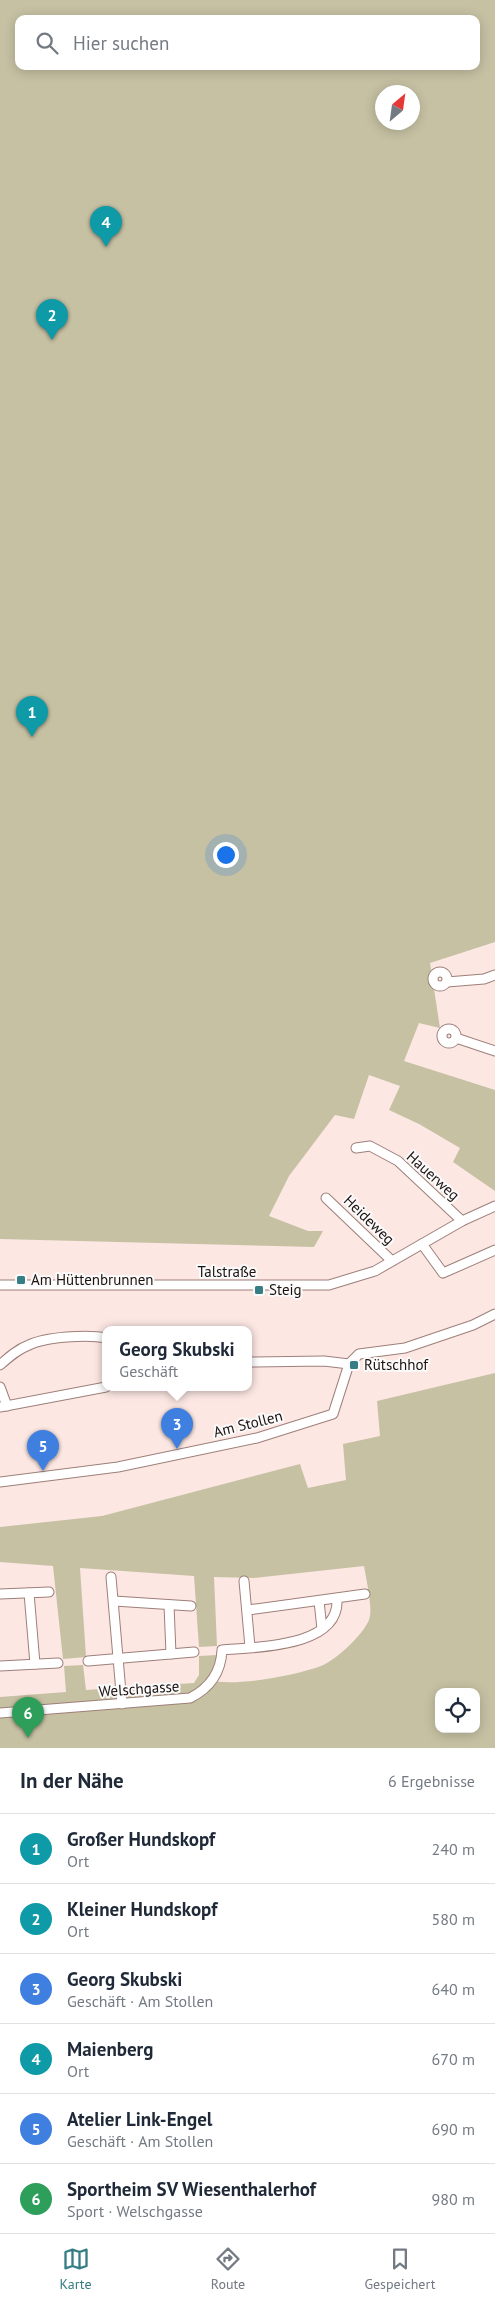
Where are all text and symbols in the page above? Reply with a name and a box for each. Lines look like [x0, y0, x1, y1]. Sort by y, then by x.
search box [15, 15, 480, 70]
icon: search [33, 29, 61, 57]
text: Hier suchen [73, 31, 169, 55]
north arrow [375, 85, 420, 130]
pin: 4 [90, 206, 122, 247]
pin: 2 [36, 299, 68, 340]
pin: 1 [16, 696, 48, 737]
your location [213, 842, 239, 868]
street label: Hauerweg [403, 1147, 464, 1204]
street label: Heideweg [340, 1191, 399, 1249]
street label: Talstraße [197, 1262, 257, 1281]
place label: Am Hüttenbrunnen [31, 1270, 153, 1289]
marker: Am Hüttenbrunnen [15, 1274, 27, 1286]
place label: Steig [269, 1280, 302, 1299]
marker: Steig [253, 1284, 265, 1296]
popup [102, 1326, 252, 1391]
text: Georg Skubski [119, 1337, 235, 1361]
place label: Rütschhof [364, 1355, 429, 1374]
marker: Rütschhof [348, 1359, 360, 1371]
text: Geschäft [119, 1361, 178, 1381]
street label: Am Stollen [211, 1406, 284, 1441]
pin: 3 [161, 1408, 193, 1449]
pin: 5 [27, 1430, 59, 1471]
street label: Welschgasse [98, 1676, 180, 1701]
map controls [435, 1688, 480, 1733]
button: locate [435, 1688, 480, 1733]
pin: 6 [12, 1697, 44, 1738]
text: In der Nähe [20, 1767, 124, 1794]
text: 6 Ergebnisse [388, 1771, 475, 1791]
text: Großer Hundskopf [67, 1827, 215, 1851]
text: 1 [31, 1839, 41, 1859]
text: 240 m [432, 1839, 475, 1859]
text: Ort [67, 1851, 89, 1871]
text: Kleiner Hundskopf [67, 1897, 217, 1921]
text: 2 [31, 1909, 41, 1929]
text: 580 m [432, 1909, 475, 1929]
text: Ort [67, 1921, 89, 1941]
text: Georg Skubski [67, 1967, 182, 1991]
text: 3 [31, 1979, 41, 1999]
text: 640 m [432, 1979, 475, 1999]
text: Geschäft · Am Stollen [67, 1991, 213, 2011]
text: Maienberg [67, 2037, 153, 2061]
text: 4 [31, 2049, 41, 2069]
text: 670 m [432, 2049, 475, 2069]
text: Ort [67, 2061, 89, 2081]
text: Atelier Link-Engel [67, 2107, 212, 2131]
text: 5 [31, 2119, 41, 2139]
text: 690 m [432, 2119, 475, 2139]
text: Geschäft · Am Stollen [67, 2131, 213, 2151]
text: Sportheim SV Wiesenthalerhof [67, 2177, 316, 2201]
text: 6 [31, 2189, 41, 2209]
text: 980 m [432, 2189, 475, 2209]
text: Sport · Welschgasse [67, 2201, 203, 2221]
tab: Karte [60, 2245, 92, 2293]
tab: Route [211, 2245, 245, 2293]
tab: Gespeichert [364, 2245, 435, 2293]

